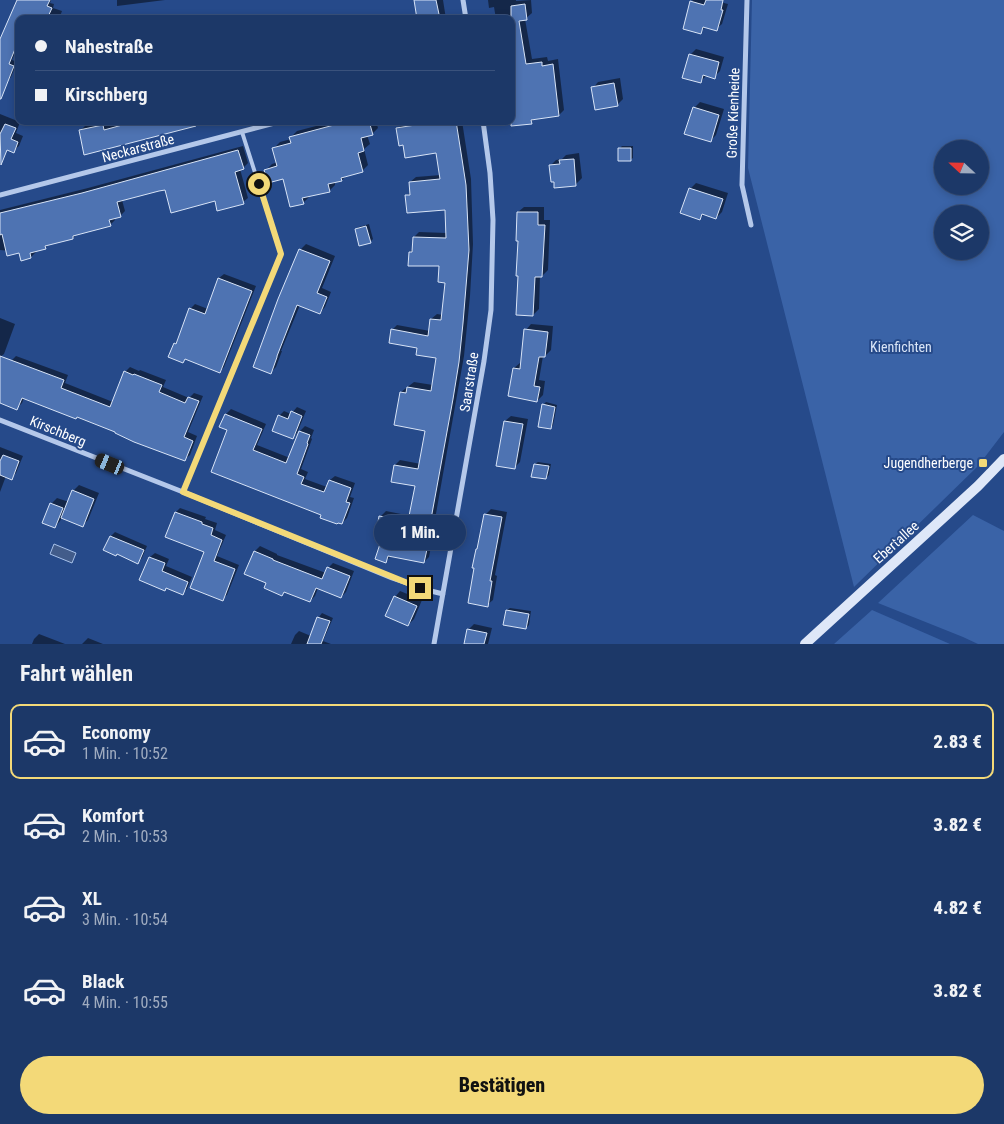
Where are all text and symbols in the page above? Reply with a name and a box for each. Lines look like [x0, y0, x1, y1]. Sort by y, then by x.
text: Nahestraße [65, 35, 153, 58]
street label: Große Kienheide [723, 67, 743, 159]
text: Kirschberg [65, 83, 148, 106]
street label: Neckarstraße [100, 131, 176, 165]
north arrow [934, 140, 989, 195]
map controls [934, 140, 989, 260]
route start [248, 173, 270, 195]
button: layers [934, 205, 989, 260]
park label: Kienfichten [870, 339, 932, 355]
street label: Saarstraße [456, 351, 482, 413]
street label: Kirschberg [28, 412, 88, 450]
car [93, 451, 126, 477]
place label: Jugendherberge [884, 455, 973, 471]
marker: Jugendherberge [977, 457, 989, 469]
callout: 1 Min. [374, 516, 466, 550]
street label: Ebertallee [870, 517, 922, 566]
text: 1 Min. [400, 523, 440, 542]
route end [409, 577, 431, 599]
text: Fahrt wählen [20, 661, 133, 686]
icon: car [22, 719, 67, 764]
text: Economy [82, 721, 151, 744]
text: 2.83 € [933, 730, 982, 753]
text: 1 Min. · 10:52 [82, 744, 168, 763]
icon: car [22, 802, 67, 847]
text: Komfort [82, 804, 144, 827]
text: 3.82 € [933, 813, 982, 836]
text: 2 Min. · 10:53 [82, 827, 168, 846]
icon: car [22, 885, 67, 930]
text: XL [82, 887, 102, 910]
text: 4.82 € [933, 896, 982, 919]
text: 3 Min. · 10:54 [82, 910, 168, 929]
icon: car [22, 968, 67, 1013]
text: Black [82, 970, 124, 993]
text: 3.82 € [933, 979, 982, 1002]
text: 4 Min. · 10:55 [82, 993, 168, 1012]
button: Bestätigen [20, 1056, 984, 1114]

